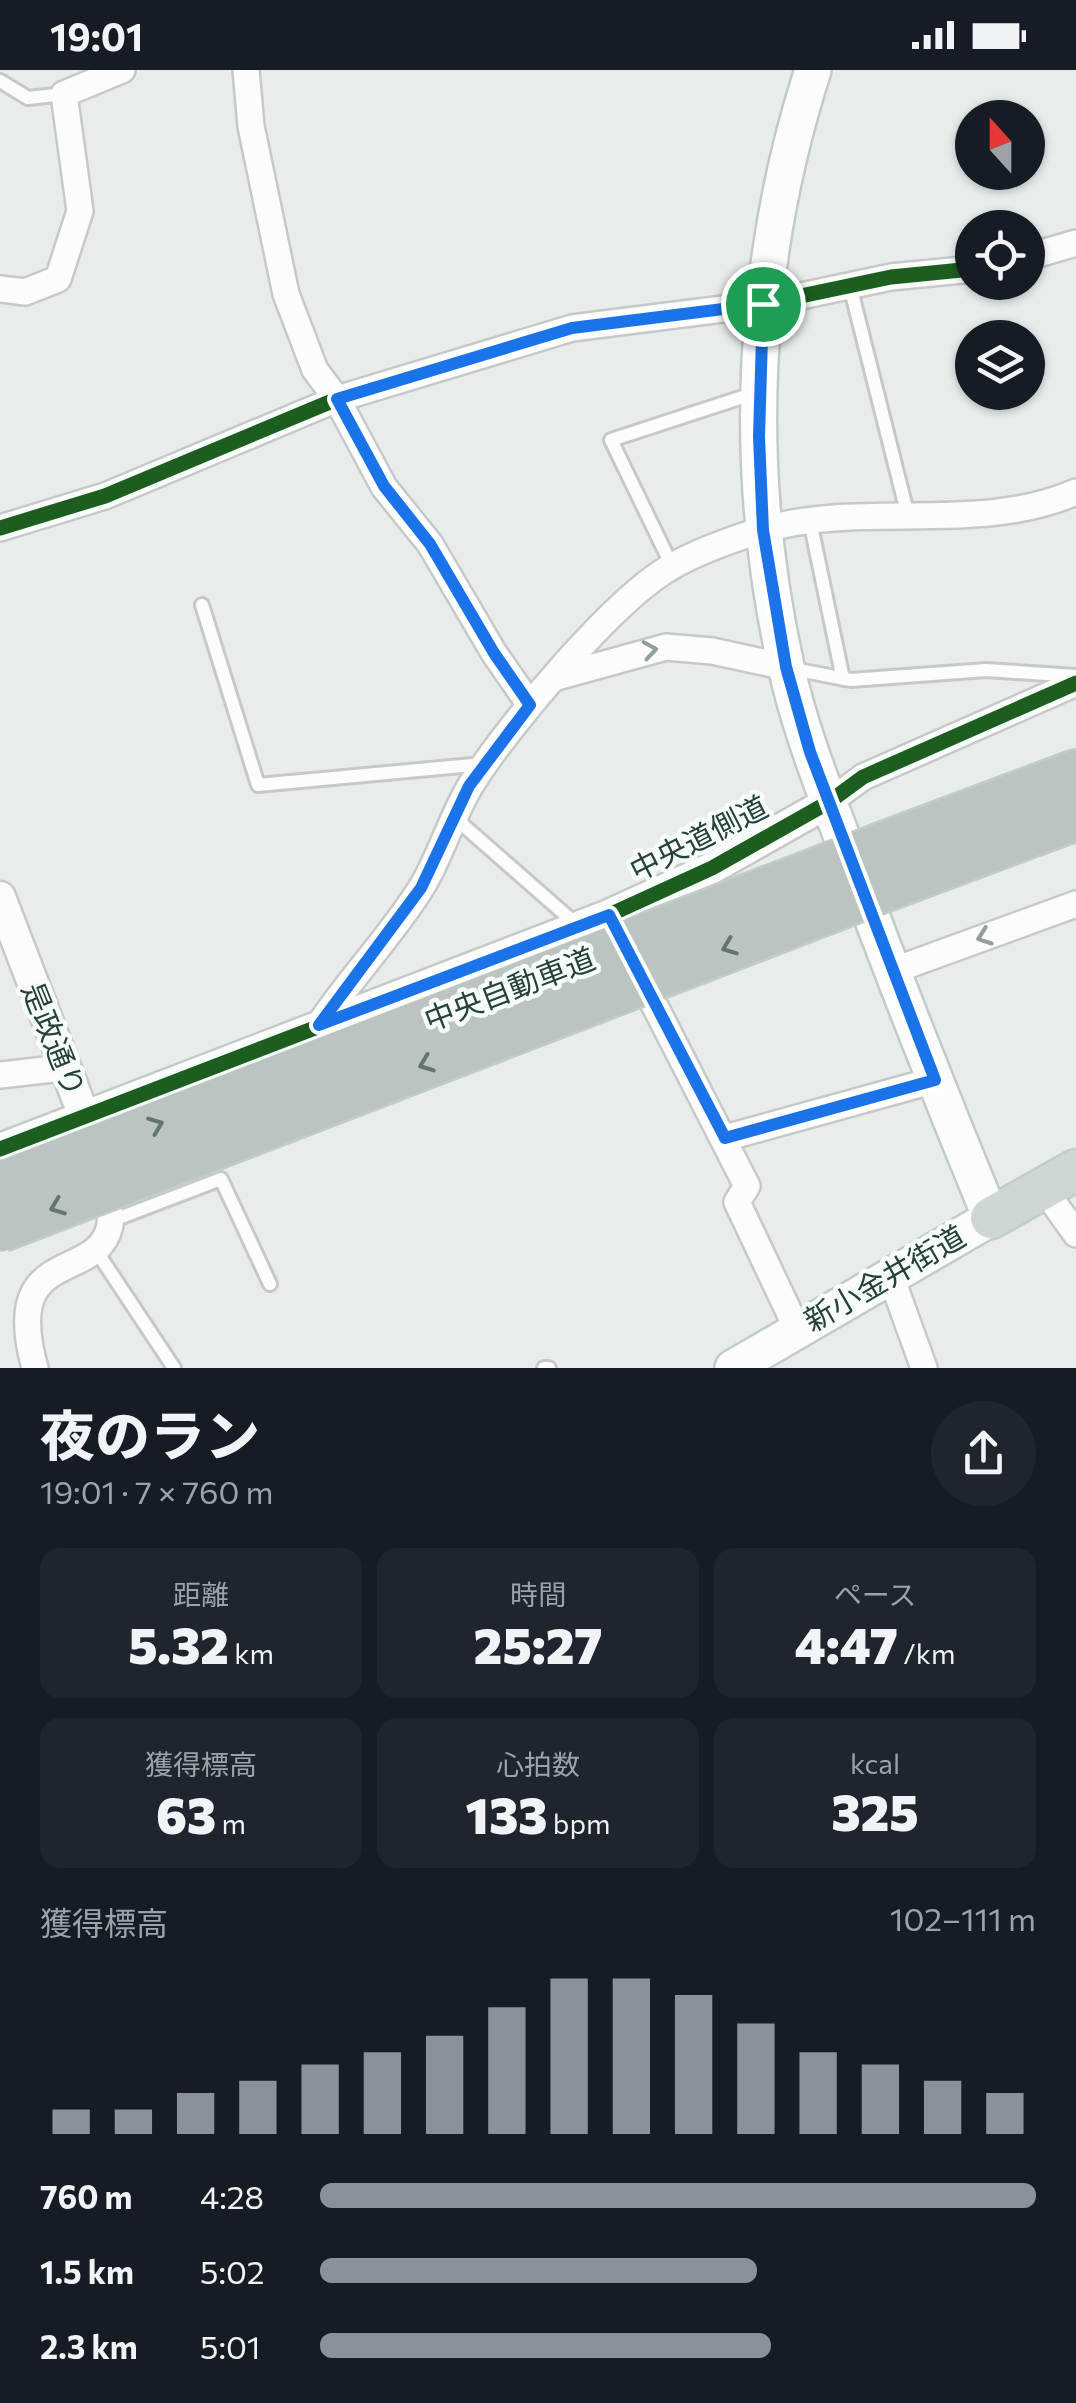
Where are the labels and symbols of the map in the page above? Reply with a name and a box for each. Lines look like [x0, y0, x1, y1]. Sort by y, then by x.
north arrow [955, 100, 1045, 190]
pin [721, 262, 806, 347]
one-way arrow [642, 640, 659, 661]
street label: 中央道側道 [623, 786, 773, 887]
one-way arrow [977, 925, 994, 946]
one-way arrow [721, 935, 739, 955]
street label: 中央自動車道 [418, 938, 600, 1037]
street label: 是政通り [16, 977, 95, 1102]
one-way arrow [418, 1053, 435, 1073]
one-way arrow [147, 1117, 164, 1137]
one-way arrow [50, 1195, 67, 1216]
street label: 新小金井街道 [797, 1216, 971, 1338]

